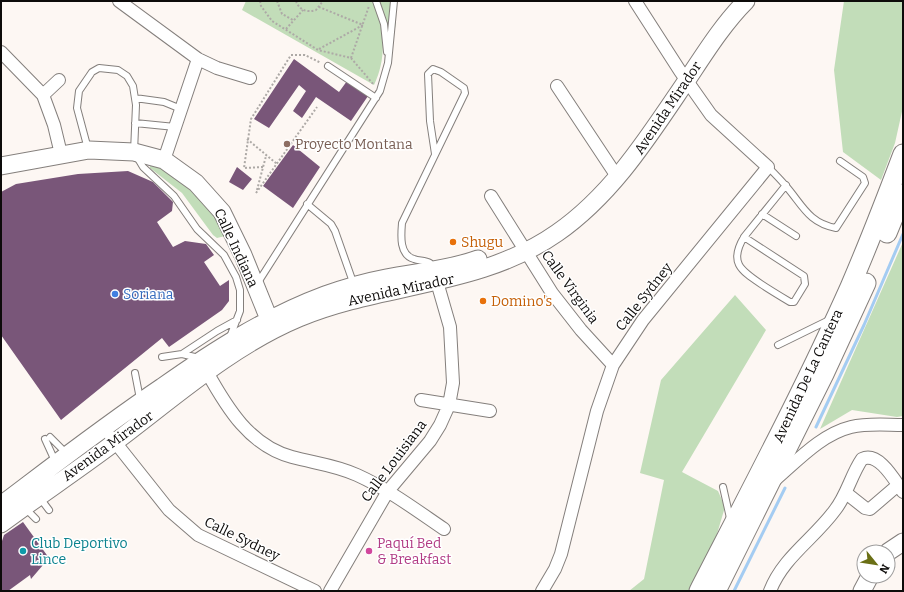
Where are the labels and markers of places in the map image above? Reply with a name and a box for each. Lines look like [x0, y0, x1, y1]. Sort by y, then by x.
place label: Proyecto Montana [295, 136, 413, 153]
marker: Proyecto Montana [282, 139, 292, 149]
place label: Shugu [461, 234, 504, 251]
marker: Shugu [448, 237, 458, 247]
place label: Soriana [123, 286, 174, 303]
marker: Soriana [110, 289, 120, 299]
place label: Domino's [491, 293, 552, 310]
marker: Domino's [478, 296, 488, 306]
place label: Club Deportivo Lince [31, 535, 128, 568]
place label: Paquí Bed & Breakfast [377, 535, 451, 568]
marker: Club Deportivo Lince [18, 546, 28, 556]
marker: Paquí Bed & Breakfast [364, 546, 374, 556]

